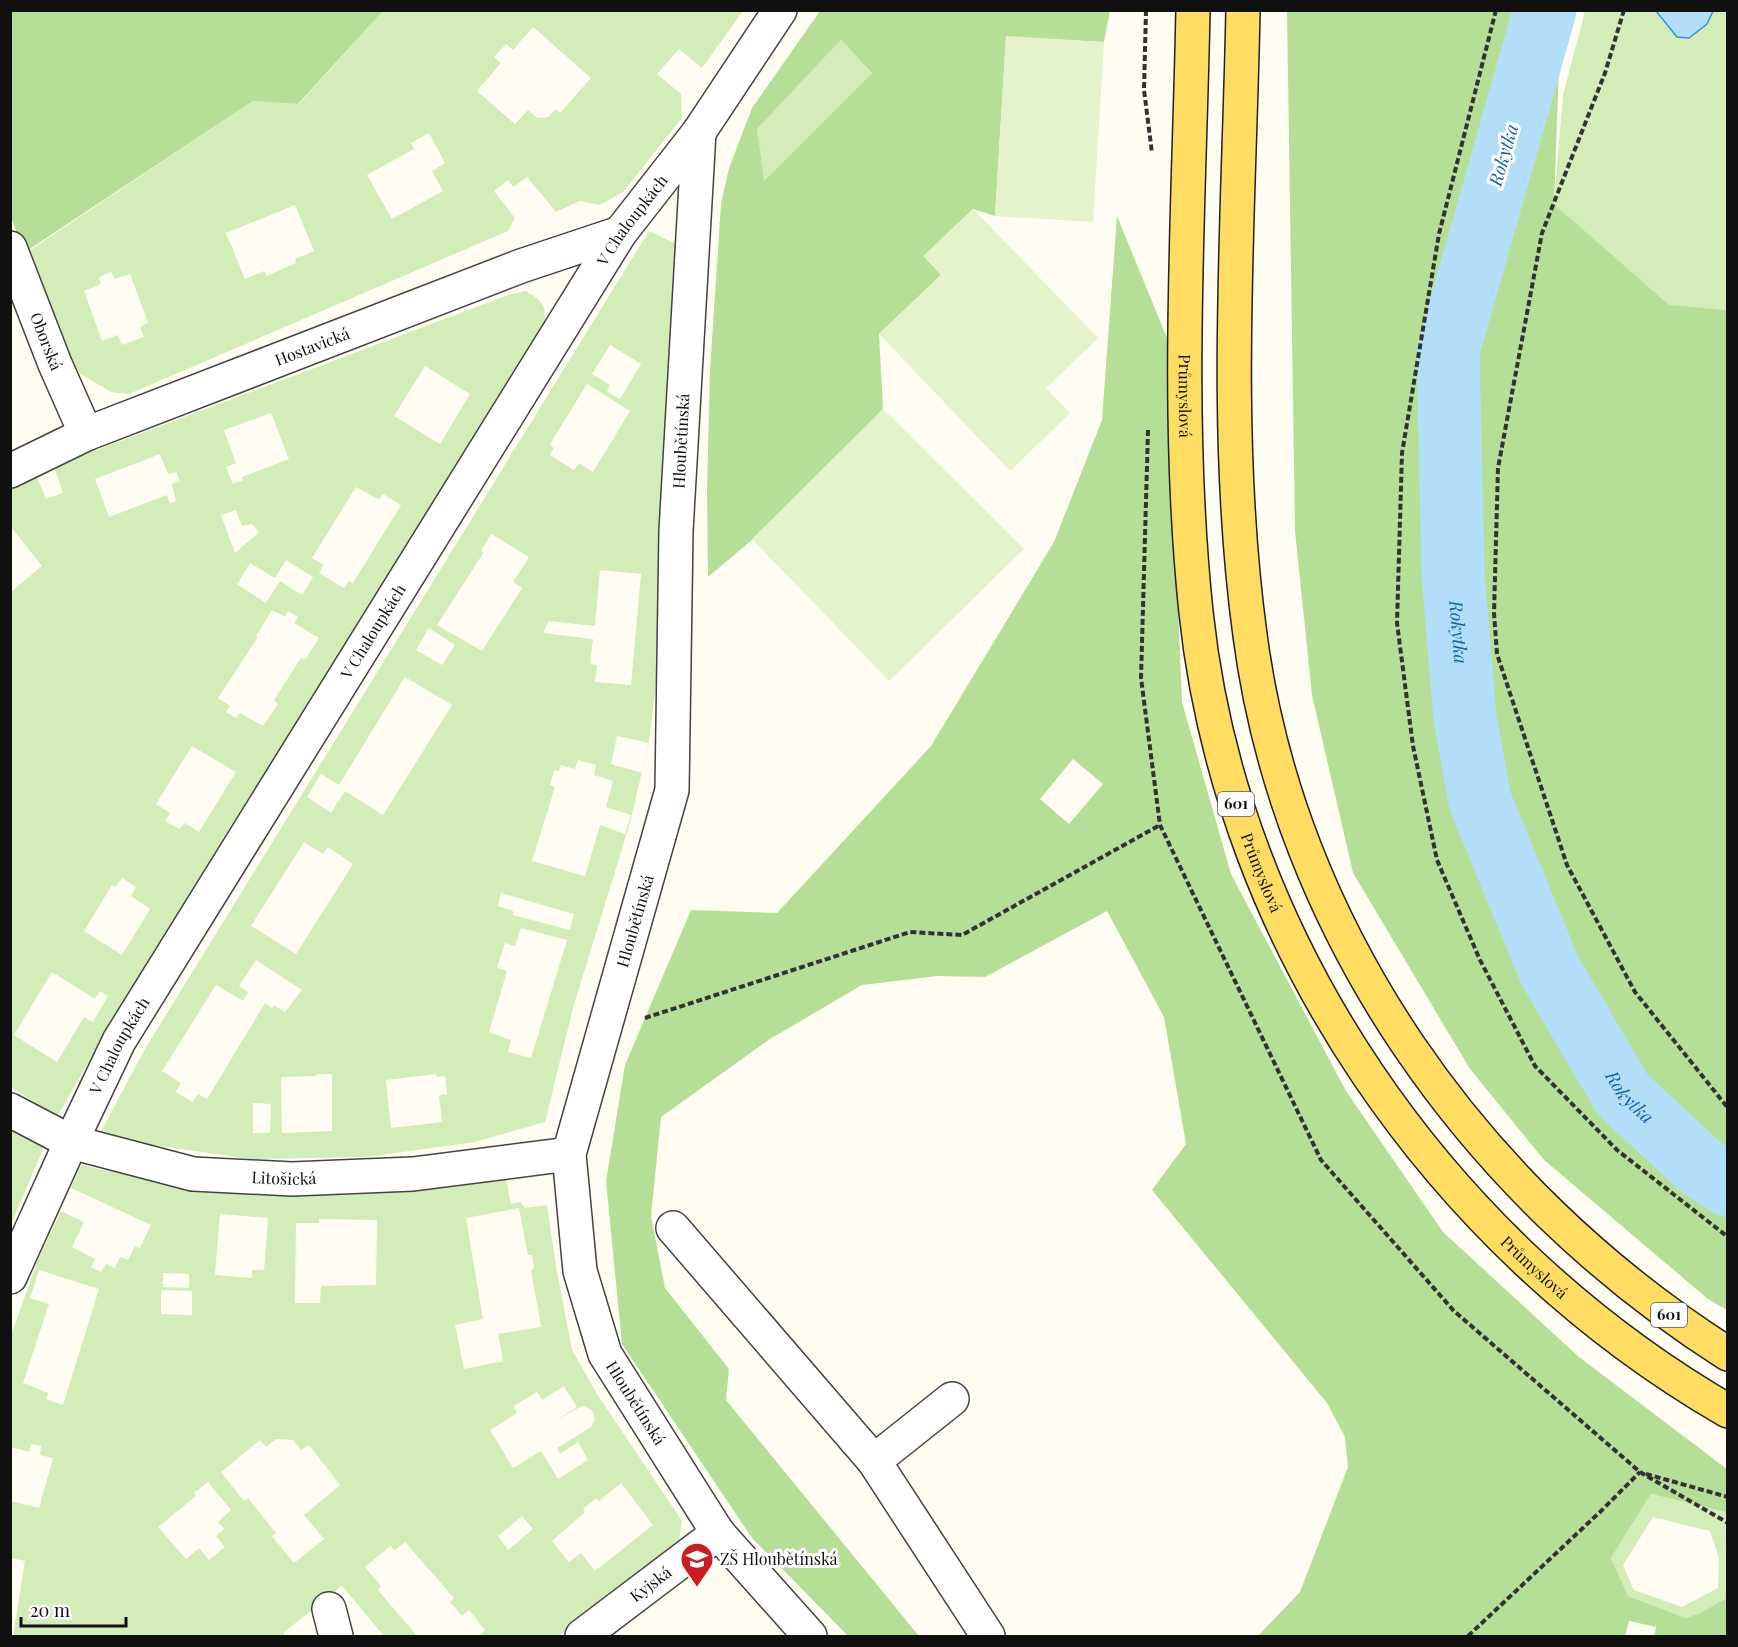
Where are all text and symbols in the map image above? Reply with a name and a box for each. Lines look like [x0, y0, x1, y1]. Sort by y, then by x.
water label: Rokytka [1482, 121, 1523, 189]
street label: V Chaloupkách [591, 170, 672, 270]
street label: Oborská [26, 309, 67, 373]
street label: Hostavická [272, 322, 352, 370]
street label: Průmyslová [1175, 354, 1196, 438]
street label: Hloubětínská [668, 393, 693, 489]
street label: V Chaloupkách [335, 579, 410, 683]
water label: Rokytka [1444, 599, 1473, 665]
road number: 601 [1218, 792, 1254, 816]
street label: Průmyslová [1237, 830, 1287, 915]
street label: Hloubětínská [611, 872, 658, 970]
street label: V Chaloupkách [84, 992, 154, 1098]
water label: Rokytka [1600, 1065, 1659, 1129]
street label: Litošická [251, 1166, 317, 1189]
street label: Průmyslová [1497, 1231, 1572, 1303]
road number: 601 [1651, 1303, 1687, 1327]
street label: Hloubětínská [602, 1357, 671, 1449]
school or university icon: ZŠ Hloubětínská [679, 1541, 715, 1588]
place label: ZŠ Hloubětínská [720, 1548, 838, 1569]
street label: Kyjská [625, 1561, 675, 1606]
scale bar [21, 1590, 126, 1628]
text: 20 m [30, 1598, 70, 1622]

